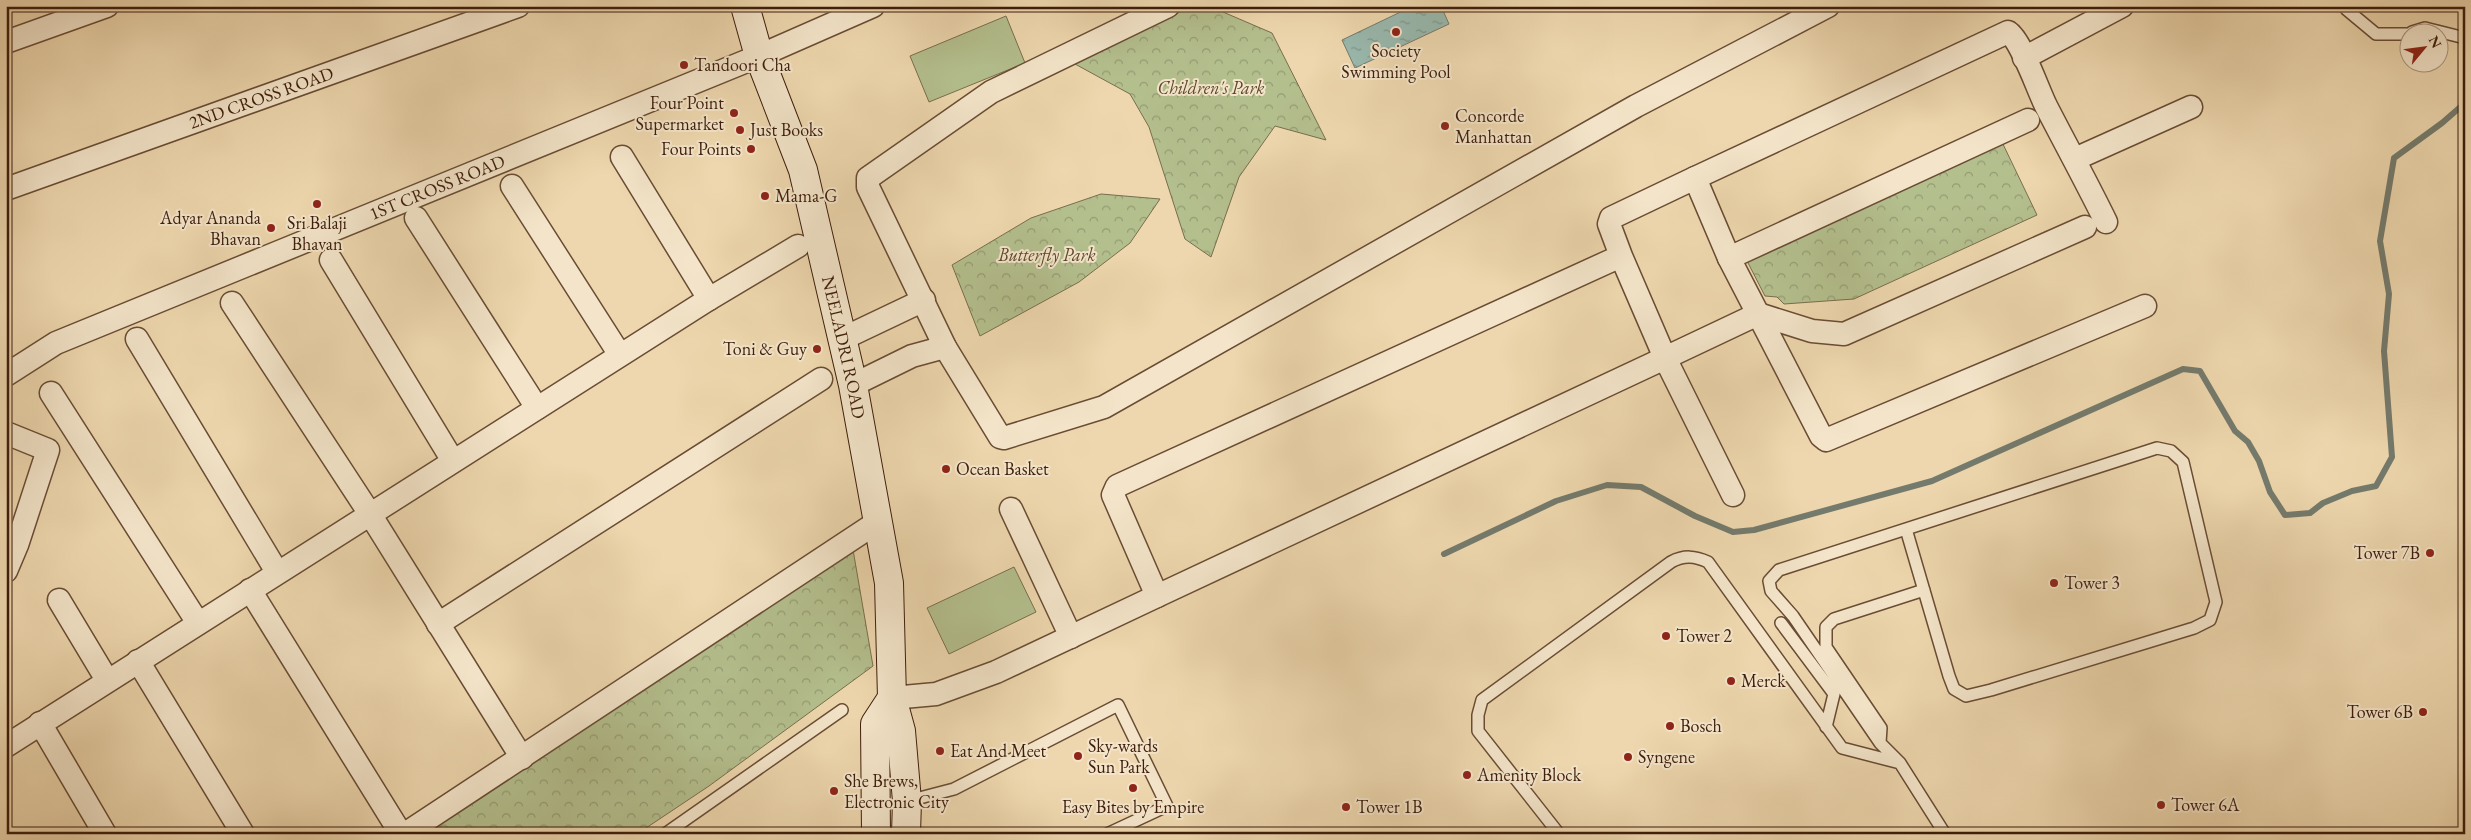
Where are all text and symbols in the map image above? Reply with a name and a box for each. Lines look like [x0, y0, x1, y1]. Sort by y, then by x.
north arrow [2398, 22, 2448, 72]
marker: Society Swimming Pool [1390, 26, 1402, 38]
text: N [2425, 32, 2446, 52]
place label: Society Swimming Pool [1341, 39, 1451, 83]
place label: Tandoori Cha [694, 53, 792, 76]
marker: Tandoori Cha [678, 59, 690, 71]
street label: 2ND CROSS ROAD [186, 61, 336, 134]
park label: Children's Park [1158, 76, 1264, 99]
place label: Four Point Supermarket [635, 91, 724, 135]
place label: Concorde Manhattan [1455, 104, 1532, 148]
marker: Four Point Supermarket [728, 107, 740, 119]
place label: Just Books [748, 118, 823, 141]
marker: Concorde Manhattan [1439, 120, 1451, 132]
marker: Just Books [734, 124, 746, 136]
place label: Four Points [661, 137, 741, 160]
marker: Four Points [745, 143, 757, 155]
street label: 1ST CROSS ROAD [366, 149, 508, 225]
place label: Mama-G [775, 184, 837, 207]
marker: Mama-G [759, 190, 771, 202]
marker: Sri Balaji Bhavan [311, 198, 323, 210]
place label: Adyar Ananda Bhavan [159, 206, 262, 250]
place label: Sri Balaji Bhavan [287, 211, 348, 255]
marker: Adyar Ananda Bhavan [265, 222, 277, 234]
park label: Butterfly Park [997, 243, 1096, 267]
street label: NEELADRI ROAD [817, 273, 871, 420]
place label: Toni & Guy [723, 337, 807, 360]
marker: Toni & Guy [811, 343, 823, 355]
place label: Ocean Basket [956, 457, 1049, 480]
marker: Ocean Basket [940, 463, 952, 475]
place label: Tower 7B [2353, 541, 2420, 564]
marker: Tower 7B [2424, 547, 2436, 559]
place label: Tower 3 [2064, 571, 2120, 594]
marker: Tower 3 [2048, 577, 2060, 589]
place label: Tower 2 [1676, 624, 1732, 647]
marker: Tower 2 [1660, 630, 1672, 642]
place label: Merck [1741, 669, 1786, 692]
marker: Merck [1725, 675, 1737, 687]
place label: Tower 6B [2346, 700, 2413, 723]
marker: Tower 6B [2417, 706, 2429, 718]
place label: Bosch [1680, 714, 1722, 737]
marker: Bosch [1664, 720, 1676, 732]
place label: Sky-wards Sun Park [1088, 734, 1158, 778]
place label: Eat And Meet [950, 739, 1047, 762]
marker: Eat And Meet [934, 745, 946, 757]
place label: Syngene [1638, 745, 1695, 768]
marker: Sky-wards Sun Park [1072, 750, 1084, 762]
marker: Syngene [1622, 751, 1634, 763]
place label: Amenity Block [1476, 763, 1582, 786]
place label: She Brews, Electronic City [844, 769, 949, 813]
marker: Amenity Block [1461, 769, 1473, 781]
marker: Easy Bites by Empire [1127, 782, 1139, 794]
marker: She Brews, Electronic City [828, 785, 840, 797]
place label: Tower 6A [2171, 793, 2240, 816]
place label: Easy Bites by Empire [1062, 795, 1204, 818]
place label: Tower 1B [1356, 795, 1423, 818]
marker: Tower 6A [2155, 799, 2167, 811]
marker: Tower 1B [1340, 801, 1352, 813]

